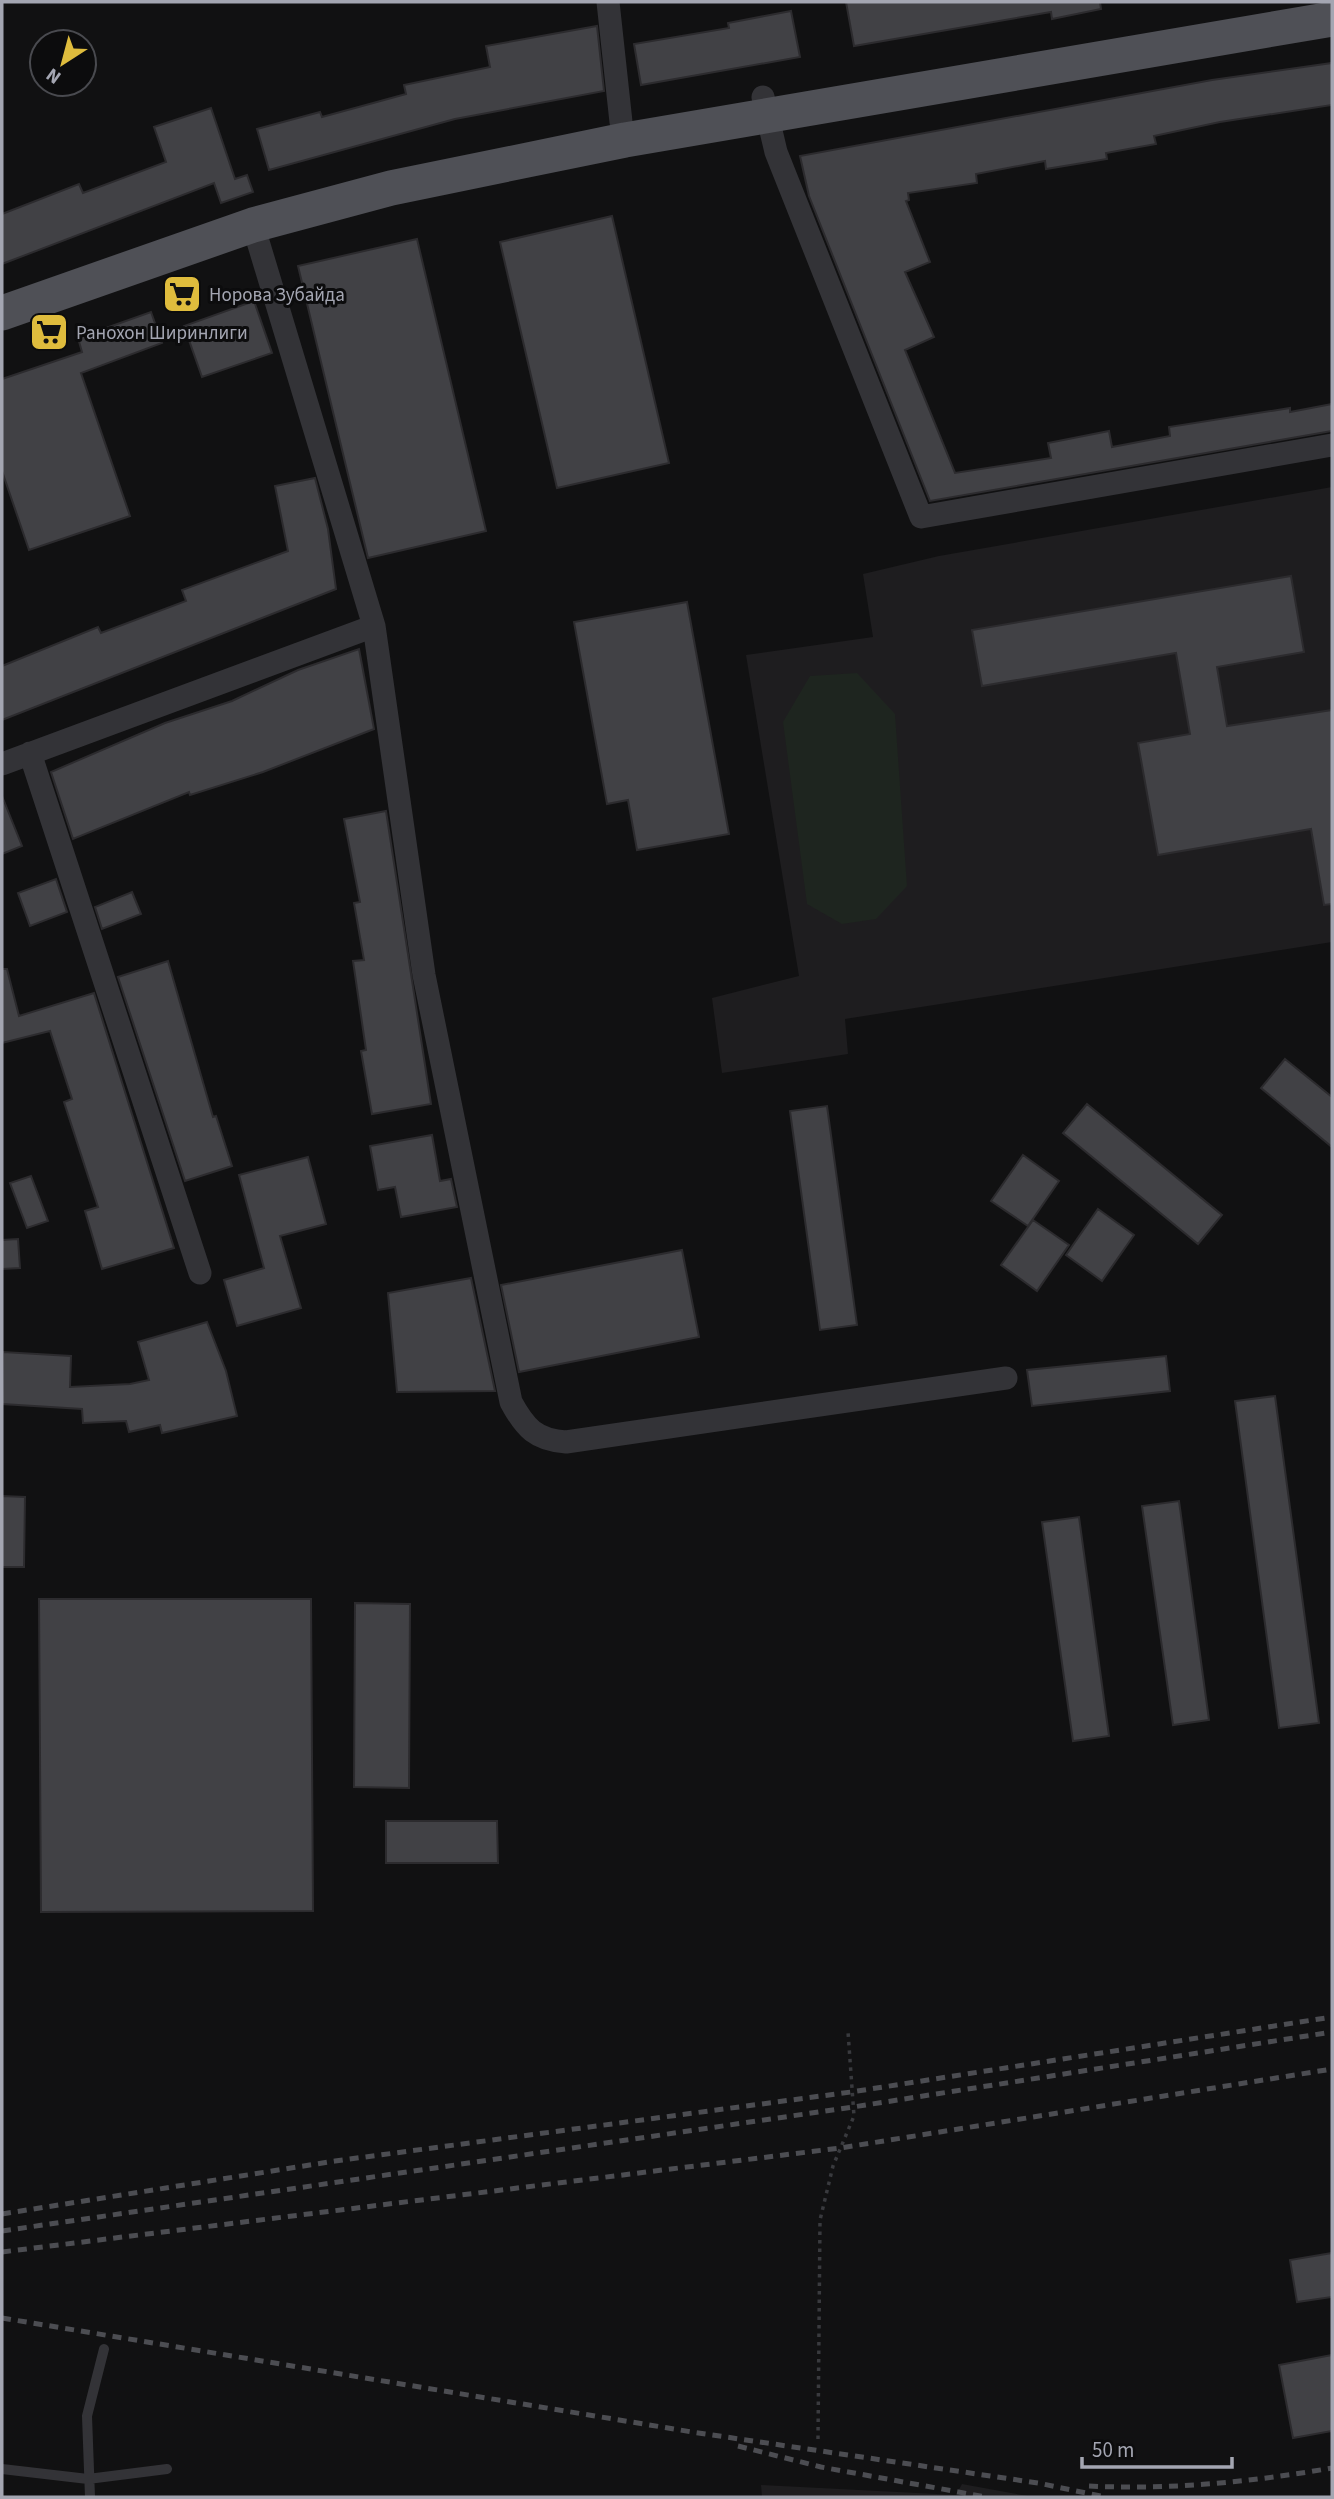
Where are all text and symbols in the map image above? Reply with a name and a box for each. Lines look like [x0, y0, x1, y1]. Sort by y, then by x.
north arrow [28, 28, 98, 98]
text: N [41, 61, 67, 90]
supermarket icon: Норова Зубайда [161, 273, 203, 315]
place label: Норова Зубайда [209, 282, 345, 309]
supermarket icon: Ранохон Ширинлиги [28, 311, 70, 353]
place label: Ранохон Ширинлиги [76, 320, 248, 347]
scale bar [1082, 2426, 1232, 2470]
text: 50 m [1092, 2435, 1134, 2465]

